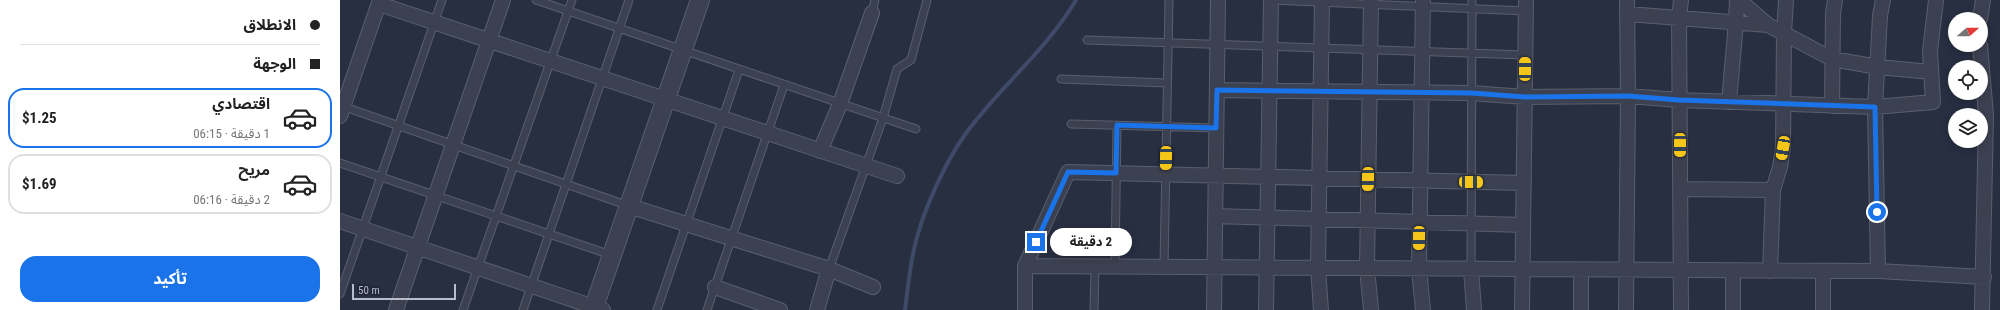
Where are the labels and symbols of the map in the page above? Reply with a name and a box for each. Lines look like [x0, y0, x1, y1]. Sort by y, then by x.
north arrow [1948, 12, 1988, 52]
car [1519, 57, 1531, 81]
car [1674, 133, 1686, 157]
car [1775, 135, 1791, 161]
car [1160, 146, 1172, 170]
car [1362, 167, 1374, 191]
car [1459, 176, 1483, 188]
route start [1868, 203, 1886, 221]
car [1413, 226, 1425, 250]
callout: 2 دقيقة [1050, 228, 1132, 256]
route end [1027, 233, 1045, 251]
scale bar [352, 282, 456, 301]

